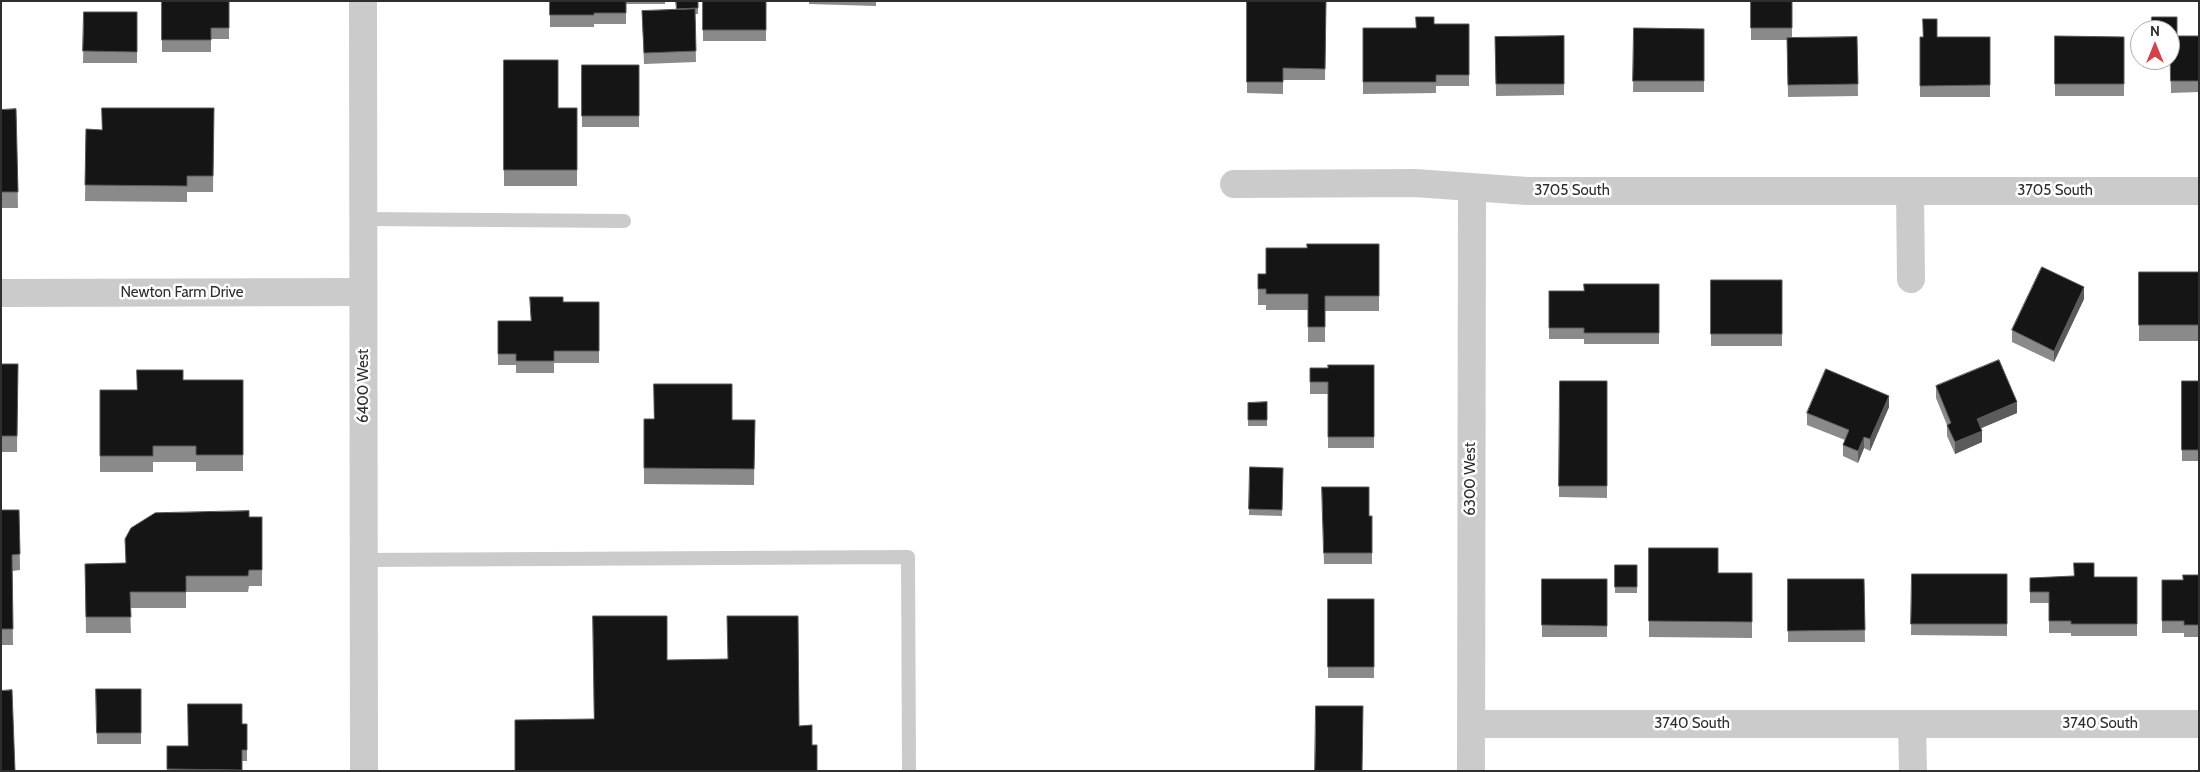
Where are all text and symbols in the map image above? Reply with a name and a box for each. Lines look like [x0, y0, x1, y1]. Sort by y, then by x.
north arrow [2130, 20, 2180, 70]
text: N [2150, 22, 2160, 40]
street label: 3705 South [1534, 182, 1610, 200]
street label: 3705 South [2017, 182, 2093, 200]
street label: Newton Farm Drive [120, 284, 244, 302]
street label: 6400 West [355, 349, 373, 423]
street label: 6300 West [1462, 442, 1480, 516]
street label: 3740 South [1654, 715, 1730, 733]
street label: 3740 South [2062, 715, 2138, 733]

